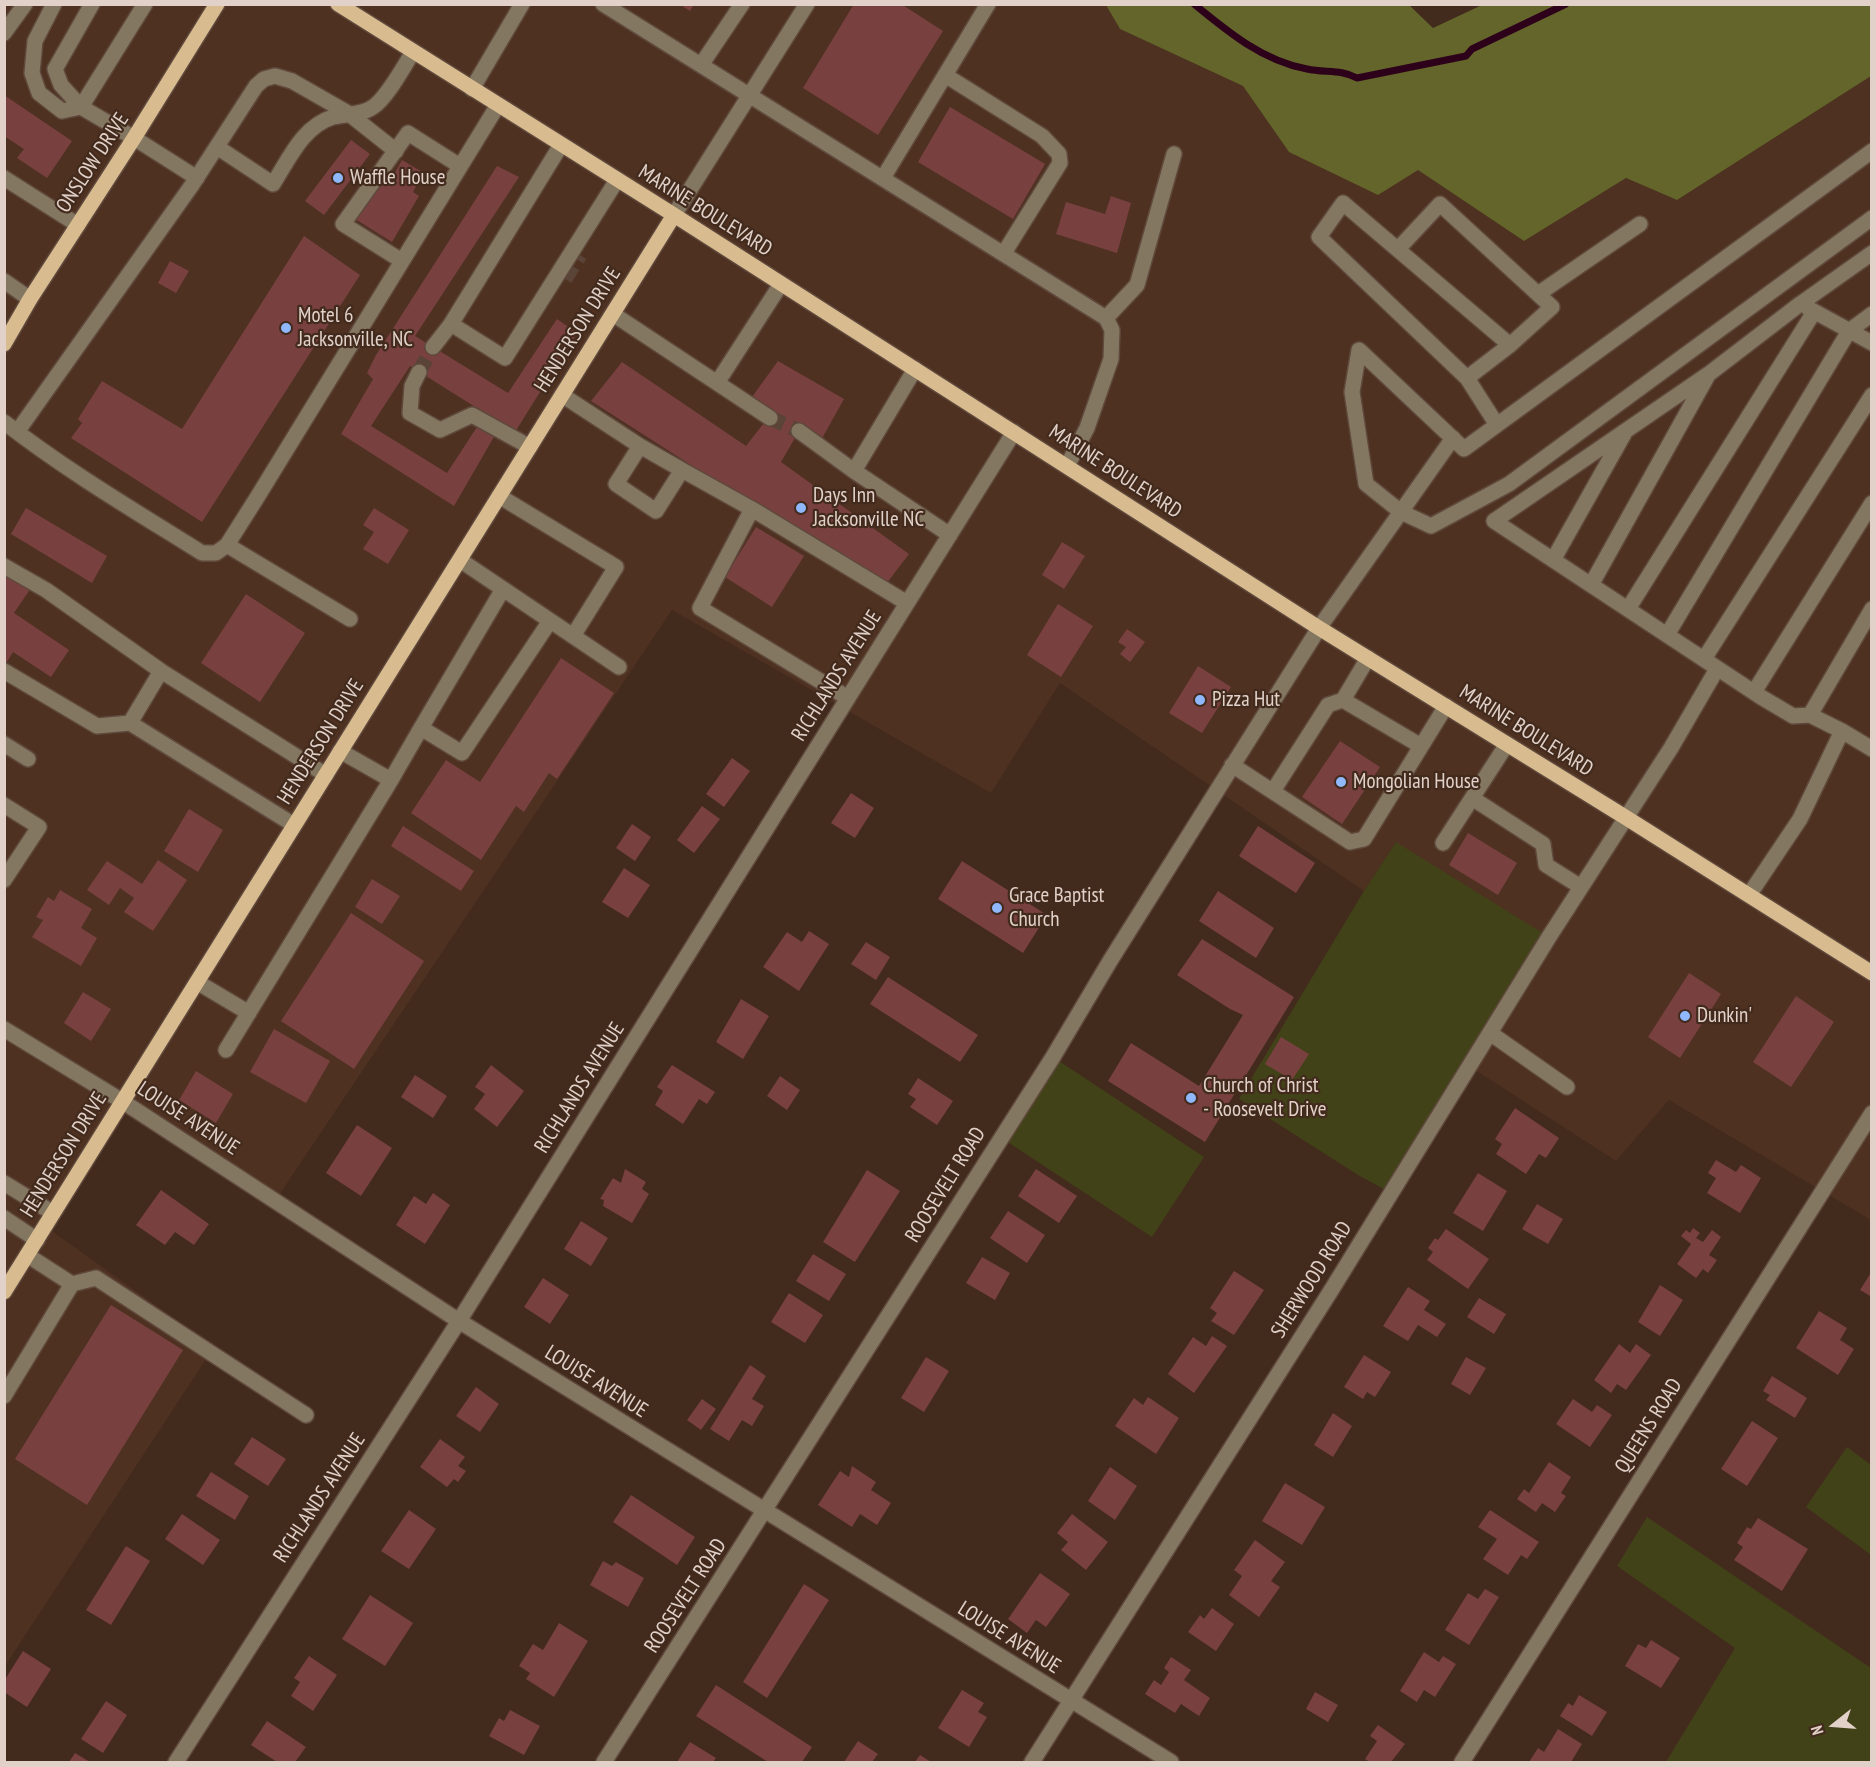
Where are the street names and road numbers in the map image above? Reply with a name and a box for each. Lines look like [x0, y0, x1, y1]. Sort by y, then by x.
street label: ONSLOW DRIVE [51, 108, 135, 218]
street label: MARINE BOULEVARD [633, 160, 777, 262]
street label: HENDERSON DRIVE [530, 263, 626, 397]
street label: MARINE BOULEVARD [1044, 420, 1186, 524]
street label: RICHLANDS AVENUE [787, 606, 887, 746]
street label: HENDERSON DRIVE [273, 675, 369, 809]
street label: MARINE BOULEVARD [1454, 680, 1598, 782]
street label: RICHLANDS AVENUE [530, 1018, 630, 1158]
street label: LOUISE AVENUE [132, 1077, 244, 1161]
street label: HENDERSON DRIVE [16, 1088, 112, 1222]
street label: ROOSEVELT ROAD [901, 1123, 991, 1247]
street label: SHERWOOD ROAD [1266, 1217, 1358, 1343]
street label: LOUISE AVENUE [540, 1340, 652, 1424]
street label: QUEENS ROAD [1610, 1374, 1688, 1478]
street label: RICHLANDS AVENUE [269, 1428, 371, 1568]
street label: ROOSEVELT ROAD [640, 1534, 732, 1658]
street label: LOUISE AVENUE [953, 1596, 1065, 1680]

